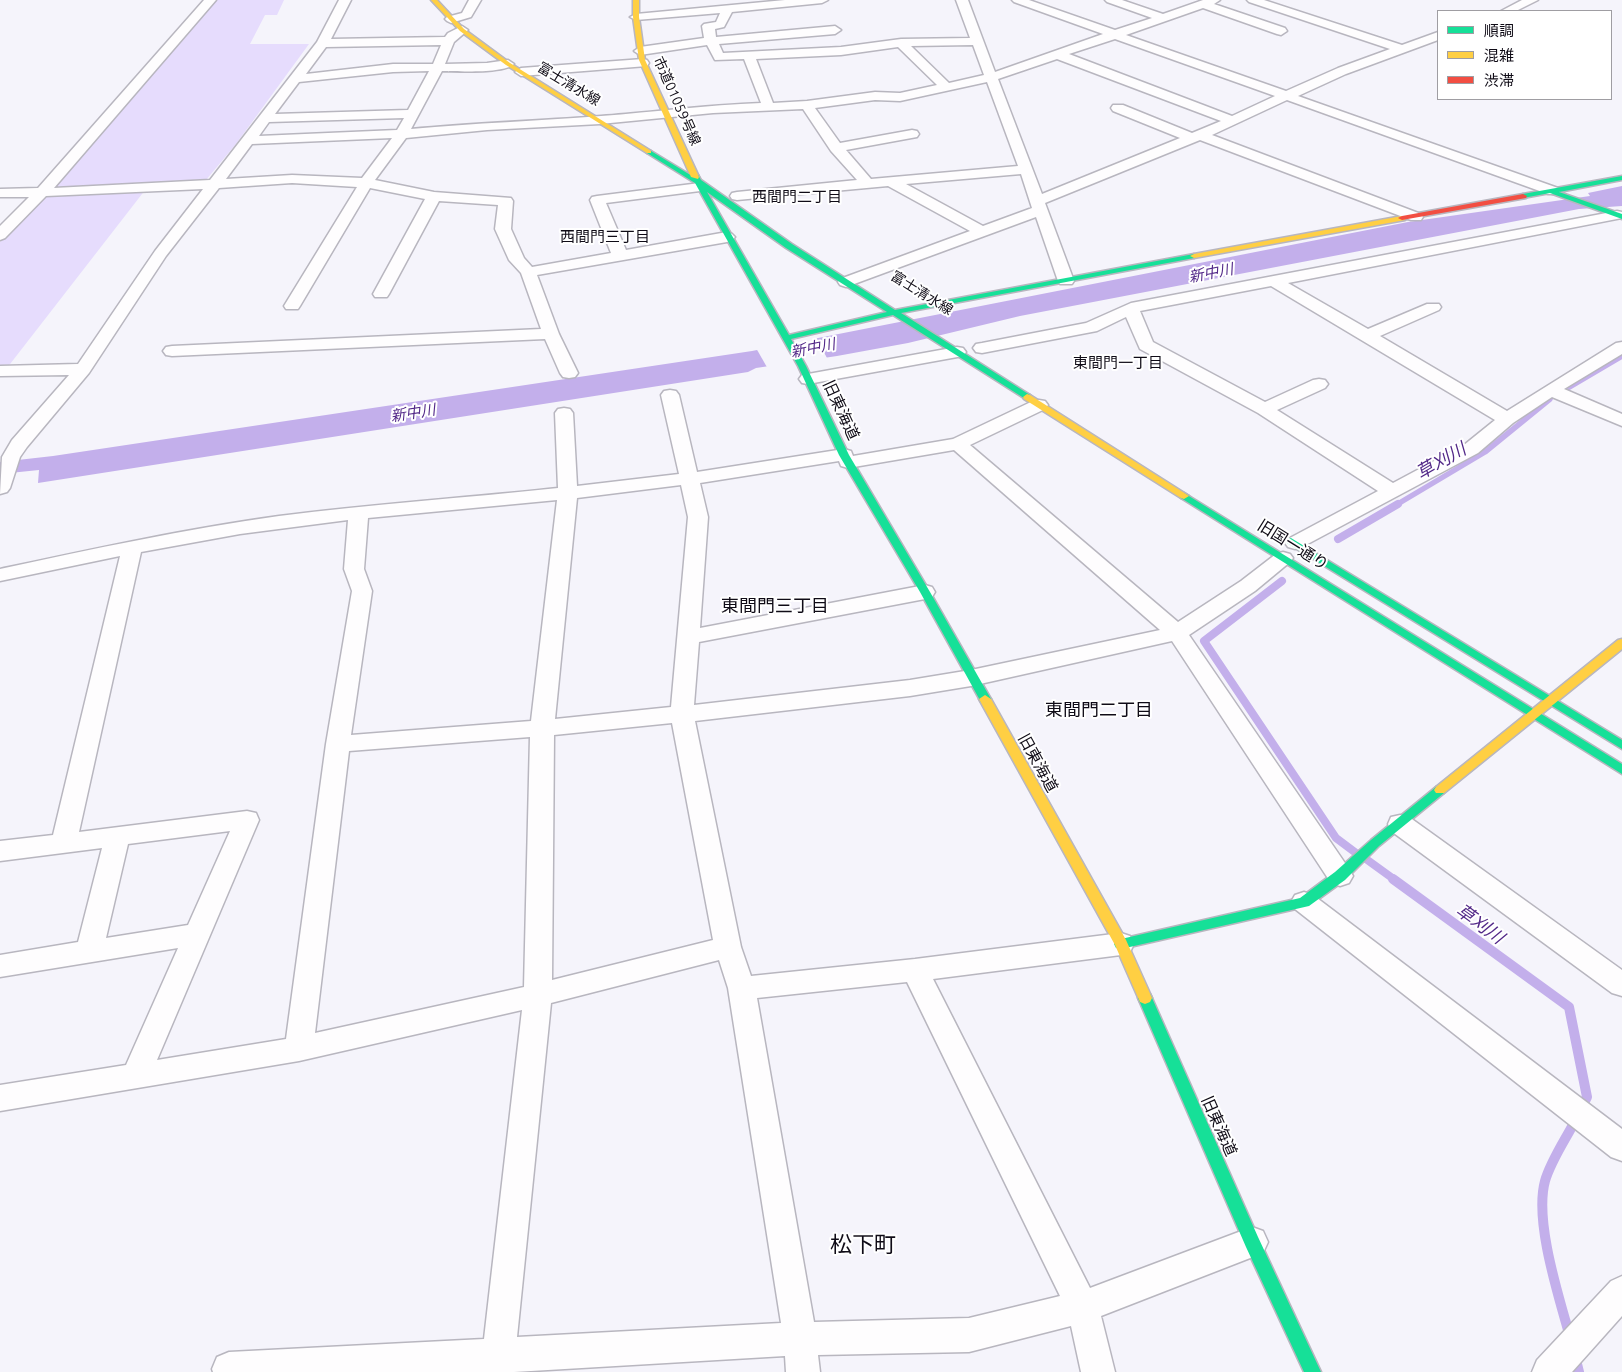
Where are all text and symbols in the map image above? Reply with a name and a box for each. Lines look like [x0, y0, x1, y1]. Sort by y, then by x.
legend [1437, 10, 1612, 100]
text: 順調 [1484, 22, 1514, 39]
text: 混雑 [1484, 47, 1514, 64]
street label: 市道01059号線 [650, 54, 704, 148]
street label: 富士清水線 [535, 59, 603, 109]
text: 渋滞 [1484, 72, 1514, 89]
district label: 西間門二丁目 [752, 188, 842, 206]
district label: 西間門三丁目 [560, 228, 650, 246]
water label: 新中川 [1187, 260, 1235, 286]
street label: 富士清水線 [888, 267, 956, 319]
water label: 新中川 [789, 335, 837, 361]
district label: 東間門一丁目 [1073, 354, 1163, 372]
street label: 旧東海道 [819, 377, 863, 443]
water label: 新中川 [389, 401, 437, 425]
water label: 草刈川 [1412, 438, 1470, 484]
street label: 旧国一通り [1254, 516, 1332, 574]
district label: 東間門三丁目 [721, 595, 829, 617]
district label: 東間門二丁目 [1045, 699, 1153, 721]
street label: 旧東海道 [1014, 730, 1062, 796]
water label: 草刈川 [1452, 899, 1508, 949]
street label: 旧東海道 [1197, 1093, 1241, 1159]
district label: 松下町 [830, 1232, 896, 1258]

